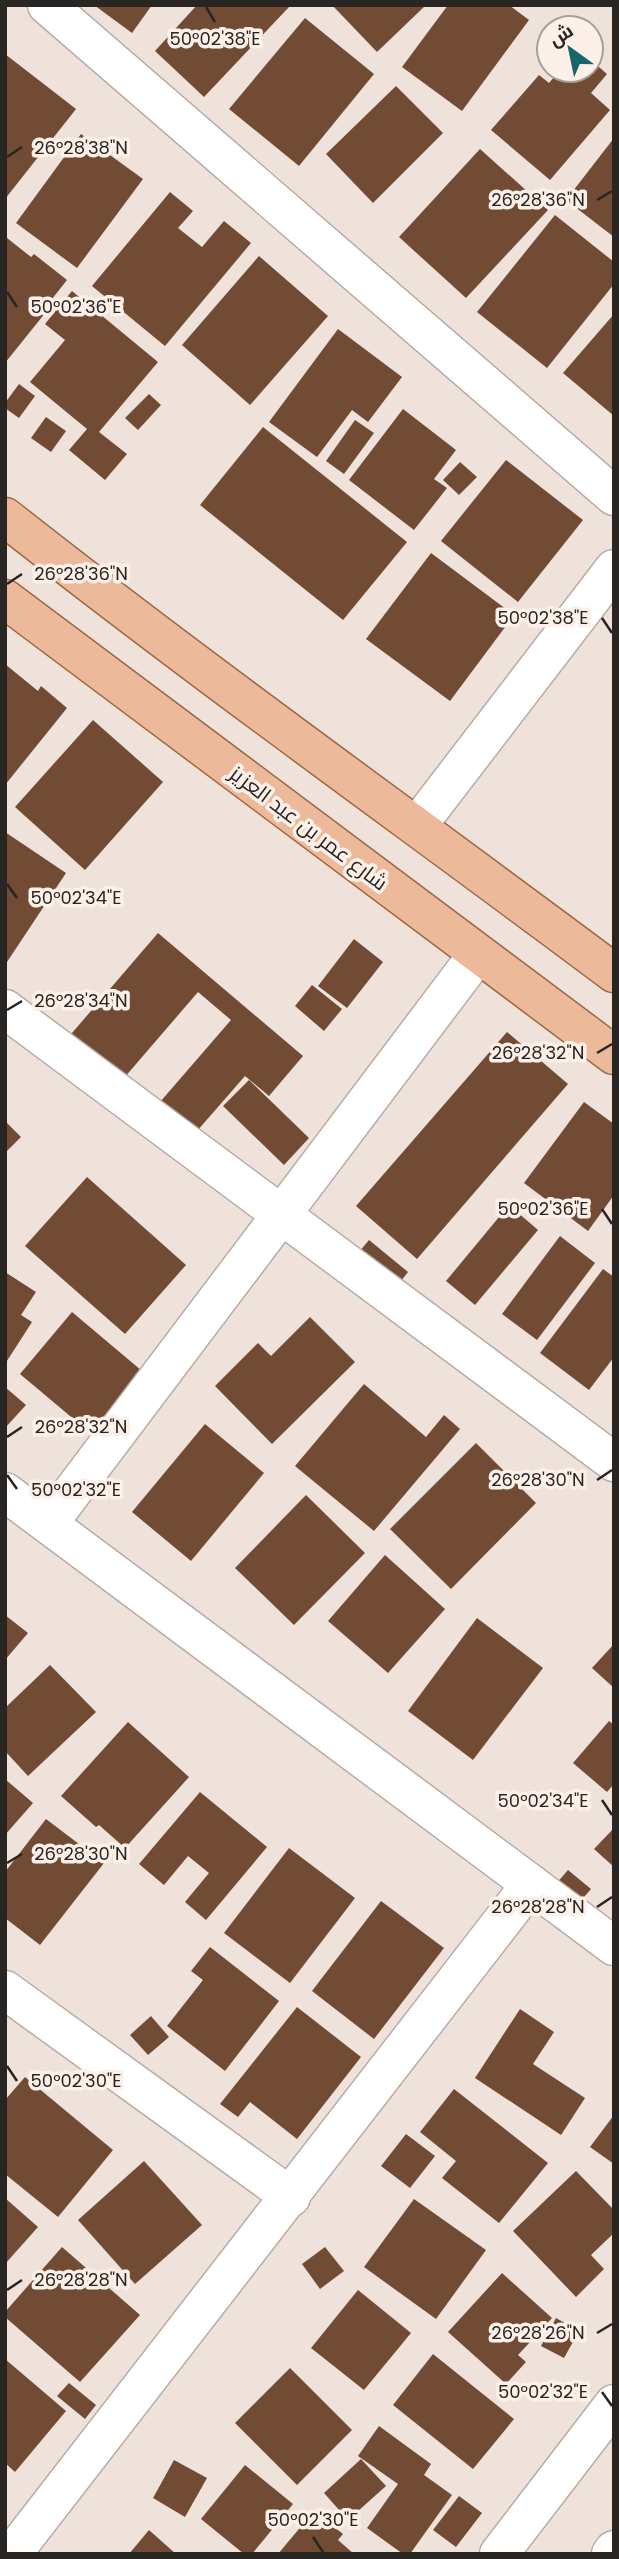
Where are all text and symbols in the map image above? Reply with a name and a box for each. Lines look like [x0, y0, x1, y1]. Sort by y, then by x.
north arrow [535, 14, 605, 84]
text: ش [543, 17, 579, 53]
text: 50°02'38"E [170, 26, 260, 51]
text: 26°28'38"N [34, 135, 128, 160]
text: 26°28'36"N [491, 187, 585, 212]
text: 50°02'36"E [30, 294, 122, 319]
text: 26°28'36"N [34, 561, 128, 586]
text: 50°02'38"E [498, 605, 588, 630]
street label: شارع عمر بن عبد العزيز [223, 758, 394, 897]
text: 50°02'34"E [31, 885, 121, 910]
text: 26°28'34"N [34, 988, 128, 1013]
text: 26°28'32"N [492, 1040, 584, 1065]
text: 50°02'36"E [497, 1196, 589, 1221]
text: 26°28'32"N [35, 1414, 127, 1439]
text: 26°28'30"N [491, 1467, 585, 1492]
text: 50°02'32"E [31, 1477, 121, 1502]
text: 50°02'34"E [498, 1788, 588, 1813]
text: 26°28'30"N [34, 1841, 128, 1866]
text: 26°28'28"N [491, 1894, 585, 1919]
text: 50°02'30"E [31, 2068, 121, 2093]
text: 26°28'28"N [34, 2267, 128, 2292]
text: 26°28'26"N [491, 2320, 585, 2345]
text: 50°02'32"E [498, 2379, 588, 2404]
text: 50°02'30"E [268, 2507, 358, 2532]

